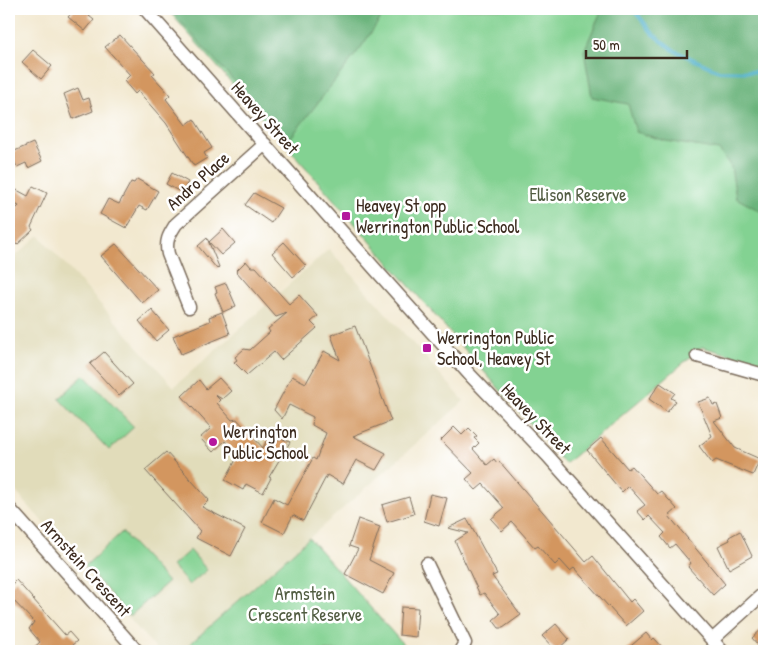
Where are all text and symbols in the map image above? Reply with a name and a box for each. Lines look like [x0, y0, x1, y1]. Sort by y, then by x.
scale bar [586, 28, 687, 60]
text: 50 m [593, 34, 620, 55]
street label: Heavey Street [226, 76, 306, 160]
street label: Andro Place [161, 146, 235, 216]
park label: Ellison Reserve [530, 182, 626, 207]
place label: Heavey St opp Werrington Public School [356, 193, 520, 239]
marker: Heavey St opp Werrington Public School [340, 210, 352, 222]
place label: Werrington Public School, Heavey St [437, 325, 554, 371]
marker: Werrington Public School, Heavey St [421, 342, 433, 354]
street label: Heavey Street [496, 377, 577, 461]
place label: Werrington Public School [223, 419, 309, 465]
marker: Werrington Public School [207, 436, 219, 448]
street label: Armstein Crescent [36, 513, 138, 623]
park label: Armstein Crescent Reserve [248, 581, 362, 627]

